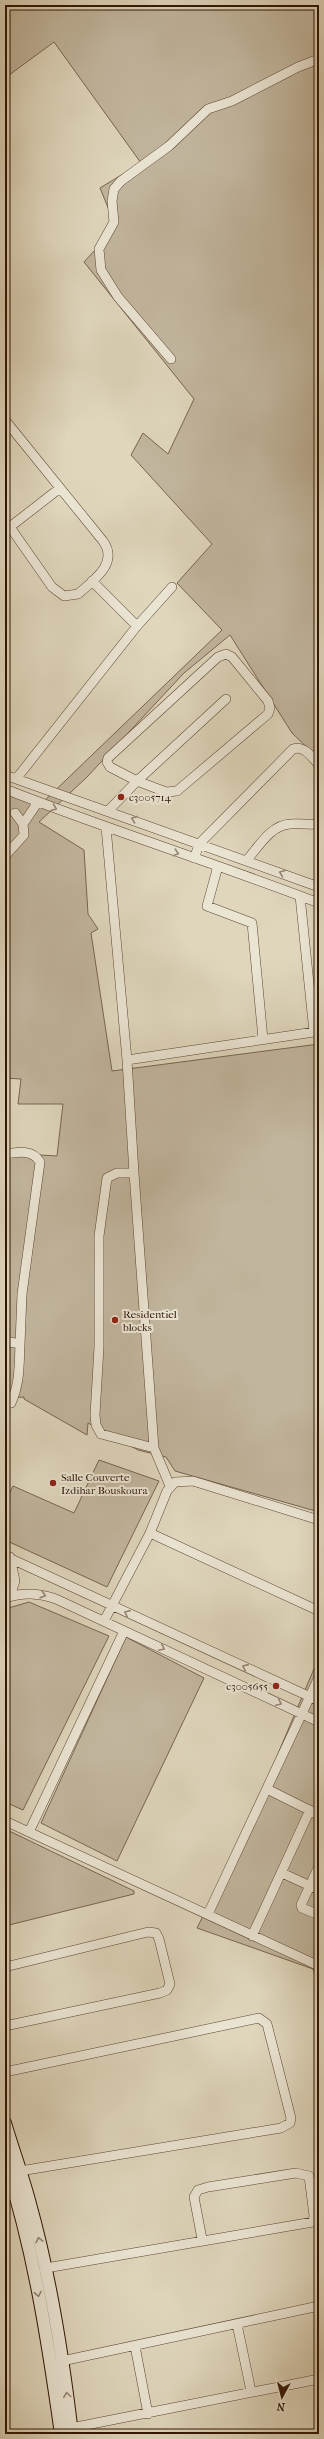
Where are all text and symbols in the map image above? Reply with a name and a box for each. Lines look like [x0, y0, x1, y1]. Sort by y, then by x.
place label: c3005714 [129, 791, 171, 804]
marker: c3005714 [116, 792, 126, 802]
one-way arrow [51, 803, 58, 811]
one-way arrow [130, 816, 137, 824]
one-way arrow [173, 848, 180, 857]
one-way arrow [279, 869, 286, 877]
place label: Residentiel blocks [122, 1308, 177, 1334]
marker: Residentiel blocks [110, 1315, 120, 1325]
place label: Salle Couverte Izdihar Bouskoura [61, 1471, 148, 1497]
marker: Salle Couverte Izdihar Bouskoura [48, 1478, 58, 1488]
one-way arrow [39, 1590, 46, 1599]
one-way arrow [123, 1610, 131, 1618]
one-way arrow [157, 1643, 165, 1651]
one-way arrow [242, 1664, 250, 1672]
place label: c3005655 [226, 1680, 268, 1693]
marker: c3005655 [271, 1681, 281, 1691]
one-way arrow [276, 1699, 283, 1707]
one-way arrow [36, 2237, 44, 2243]
one-way arrow [34, 2291, 42, 2297]
north arrow [262, 2377, 302, 2417]
one-way arrow [63, 2392, 72, 2398]
text: N [275, 2399, 286, 2413]

